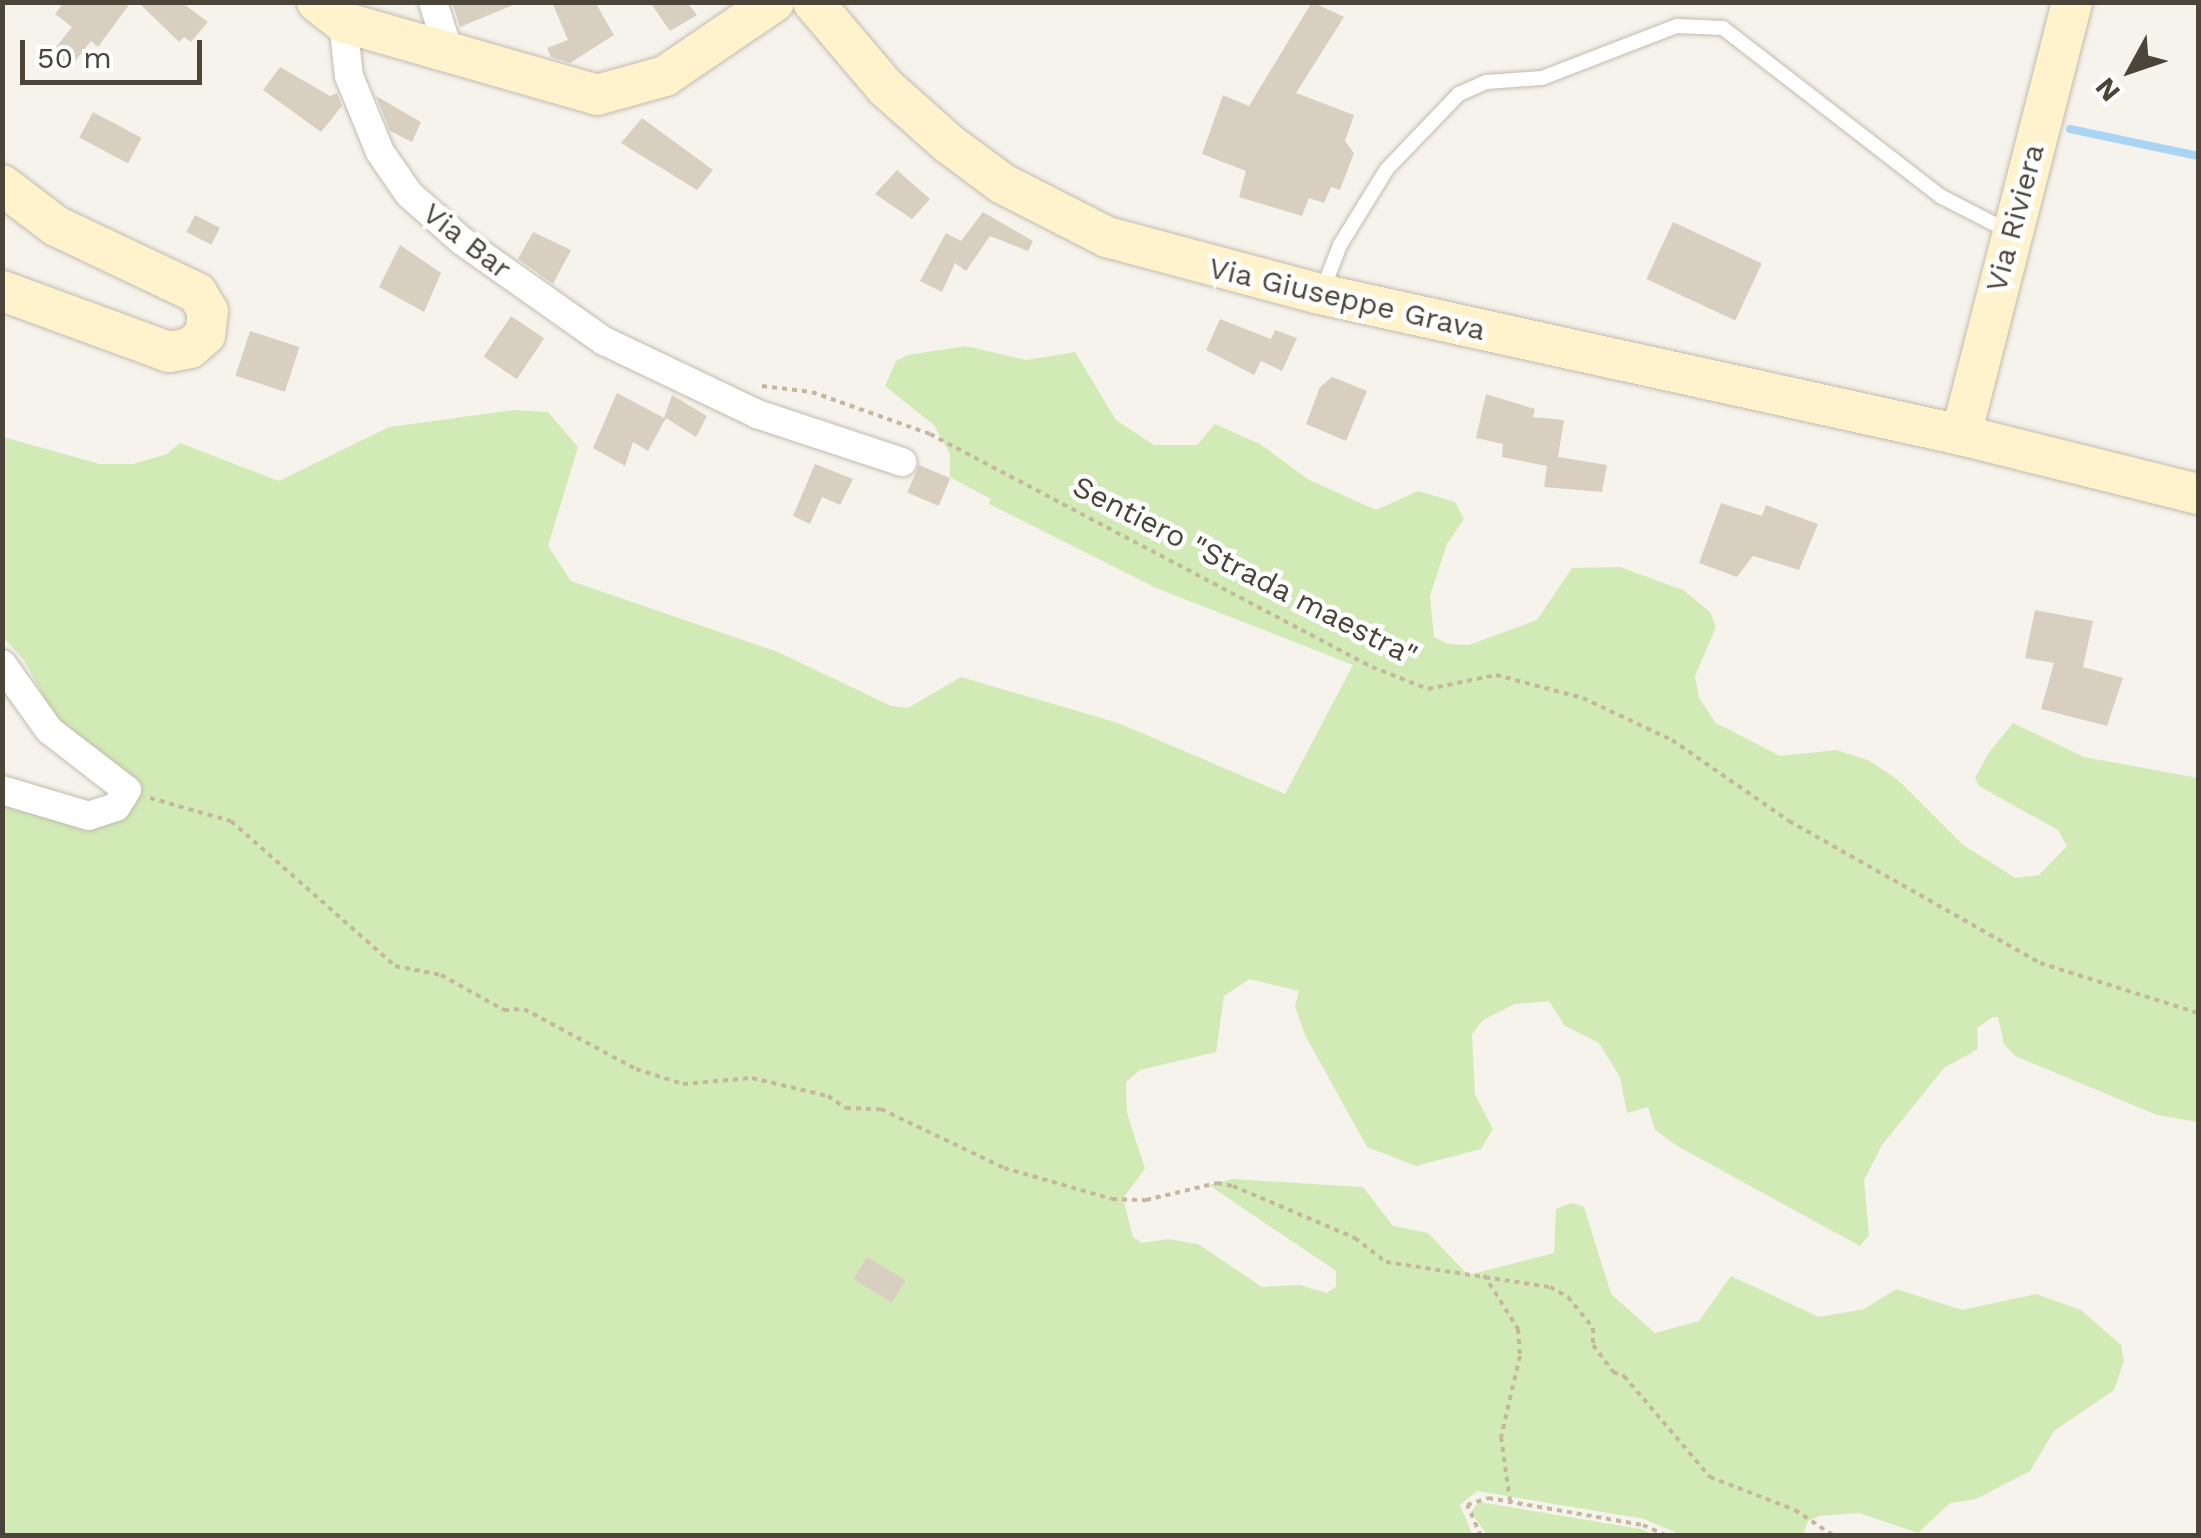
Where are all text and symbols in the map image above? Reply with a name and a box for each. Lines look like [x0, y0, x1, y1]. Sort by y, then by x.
scale bar [25, 20, 208, 82]
north arrow [2081, 20, 2181, 120]
text: 50 m [37, 40, 112, 75]
text: N [2088, 71, 2127, 108]
street label: Via Riviera [1978, 140, 2052, 296]
street label: Via Bar [415, 195, 519, 287]
street label: Via Giuseppe Grava [1205, 250, 1489, 348]
street label: Sentiero "Strada maestra" [1067, 468, 1423, 674]

